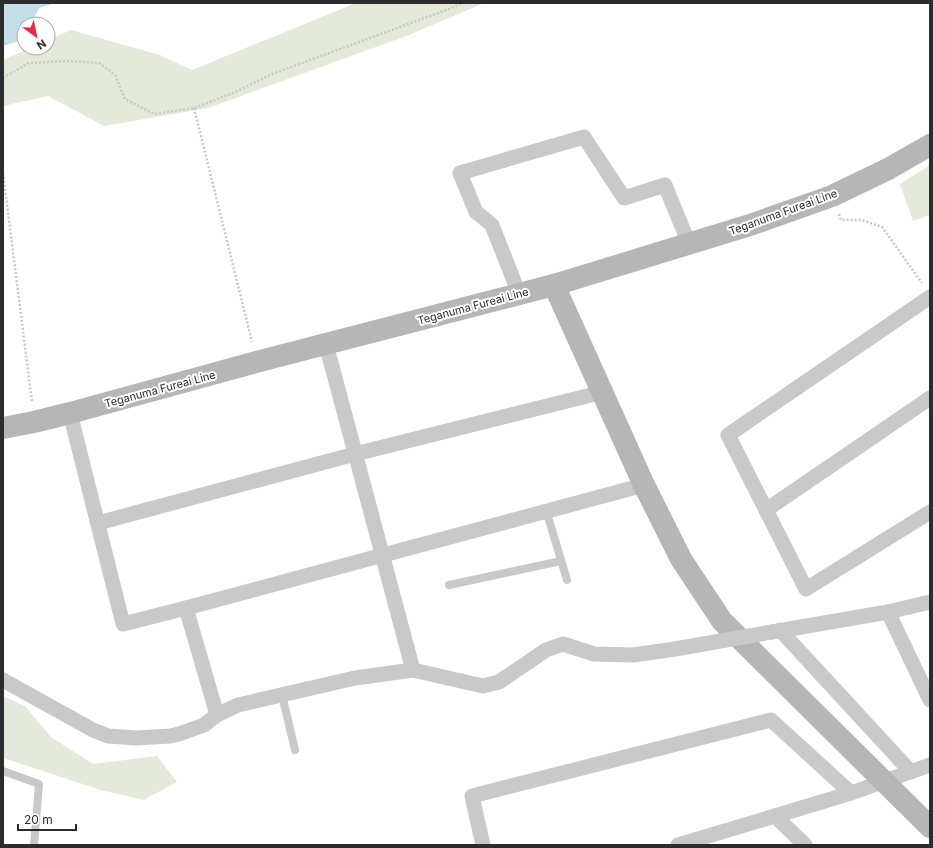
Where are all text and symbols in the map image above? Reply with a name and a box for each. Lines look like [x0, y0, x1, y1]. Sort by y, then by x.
north arrow [16, 16, 56, 56]
text: N [34, 36, 49, 53]
street label: Teganuma Fureai Line [727, 186, 839, 238]
street label: Teganuma Fureai Line [416, 284, 530, 328]
street label: Teganuma Fureai Line [103, 367, 217, 411]
scale bar [18, 806, 76, 832]
text: 20 m [24, 812, 53, 827]

